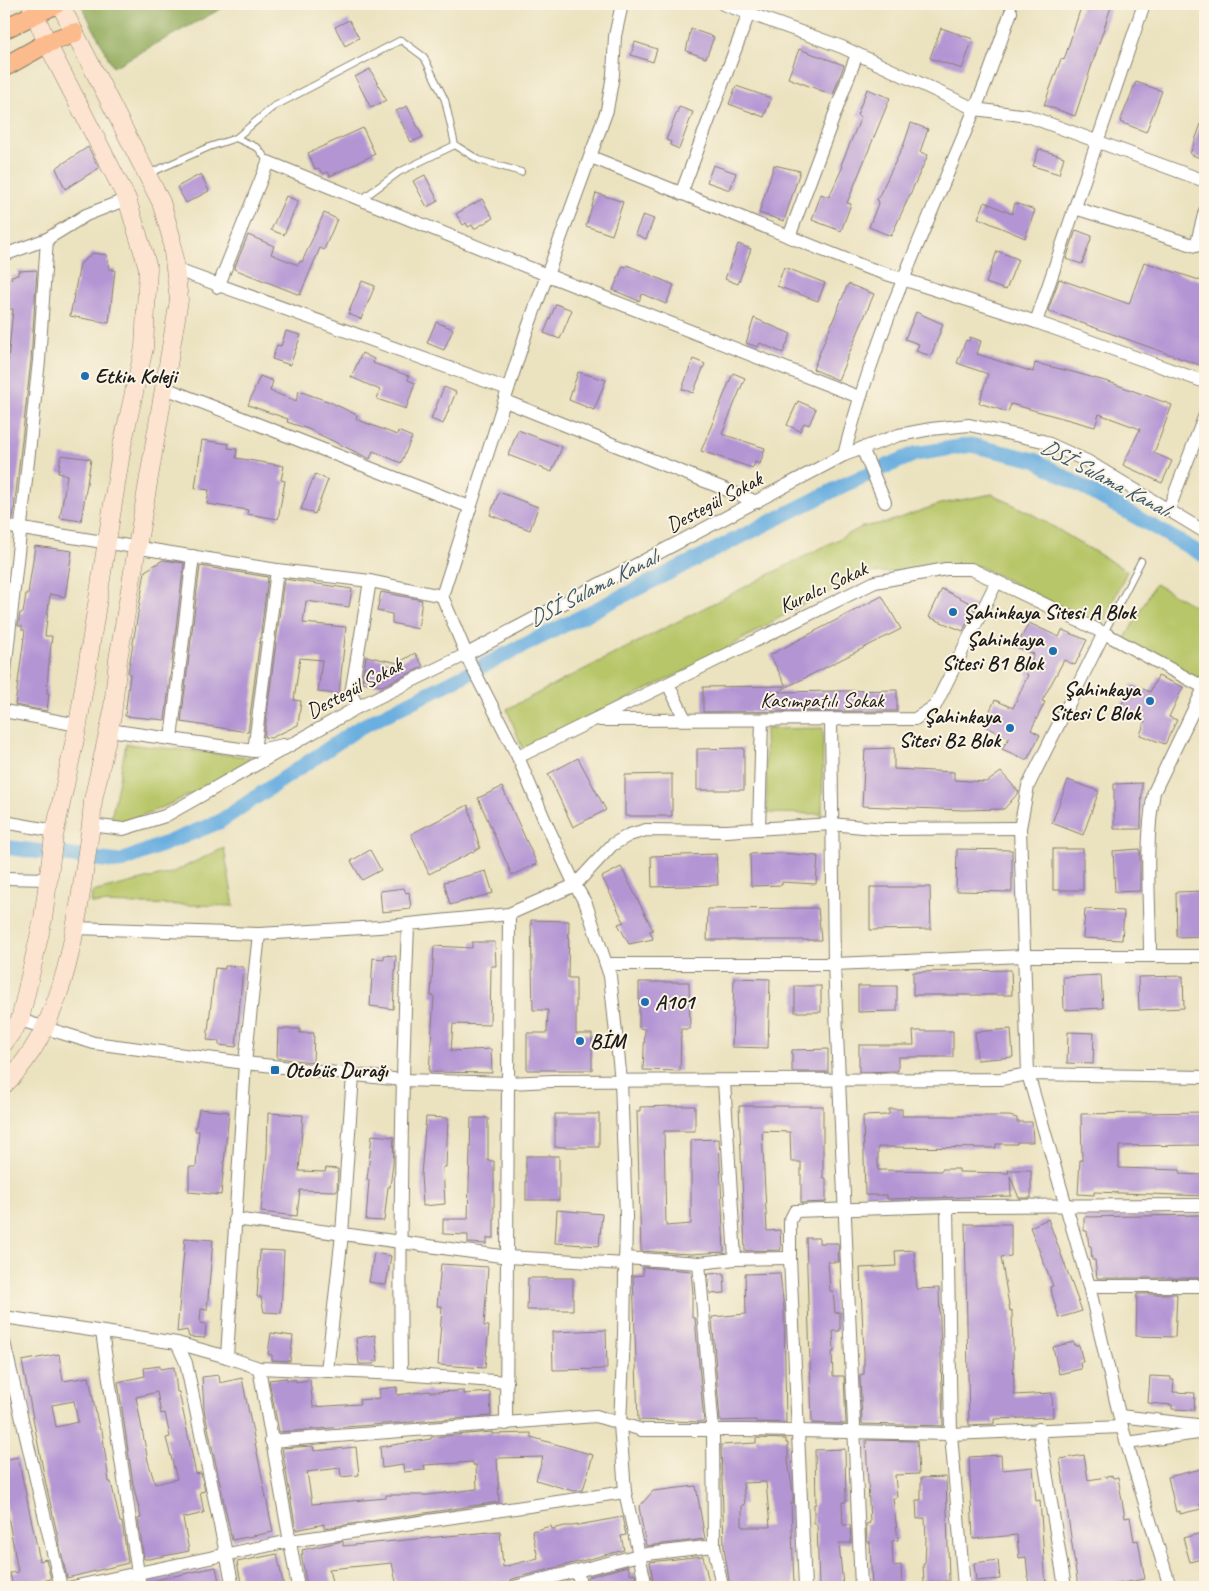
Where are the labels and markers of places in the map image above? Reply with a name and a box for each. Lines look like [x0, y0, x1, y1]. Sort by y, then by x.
place label: Etkin Koleji [95, 363, 180, 389]
marker: Etkin Koleji [79, 370, 91, 382]
place label: Şahinkaya Sitesi A Blok [963, 599, 1138, 625]
marker: Şahinkaya Sitesi A Blok [947, 606, 959, 618]
place label: Şahinkaya Sitesi B1 Blok [942, 626, 1045, 676]
marker: Şahinkaya Sitesi B1 Blok [1047, 645, 1059, 657]
place label: Şahinkaya Sitesi C Blok [1049, 676, 1142, 726]
marker: Şahinkaya Sitesi C Blok [1144, 695, 1156, 707]
place label: Şahinkaya Sitesi B2 Blok [899, 703, 1002, 753]
marker: Şahinkaya Sitesi B2 Blok [1004, 722, 1016, 734]
place label: A101 [655, 989, 697, 1015]
marker: A101 [639, 996, 651, 1008]
place label: BİM [590, 1028, 627, 1054]
marker: BİM [574, 1035, 586, 1047]
place label: Otobüs Durağı [285, 1057, 390, 1083]
marker: Otobüs Durağı [269, 1064, 281, 1076]

